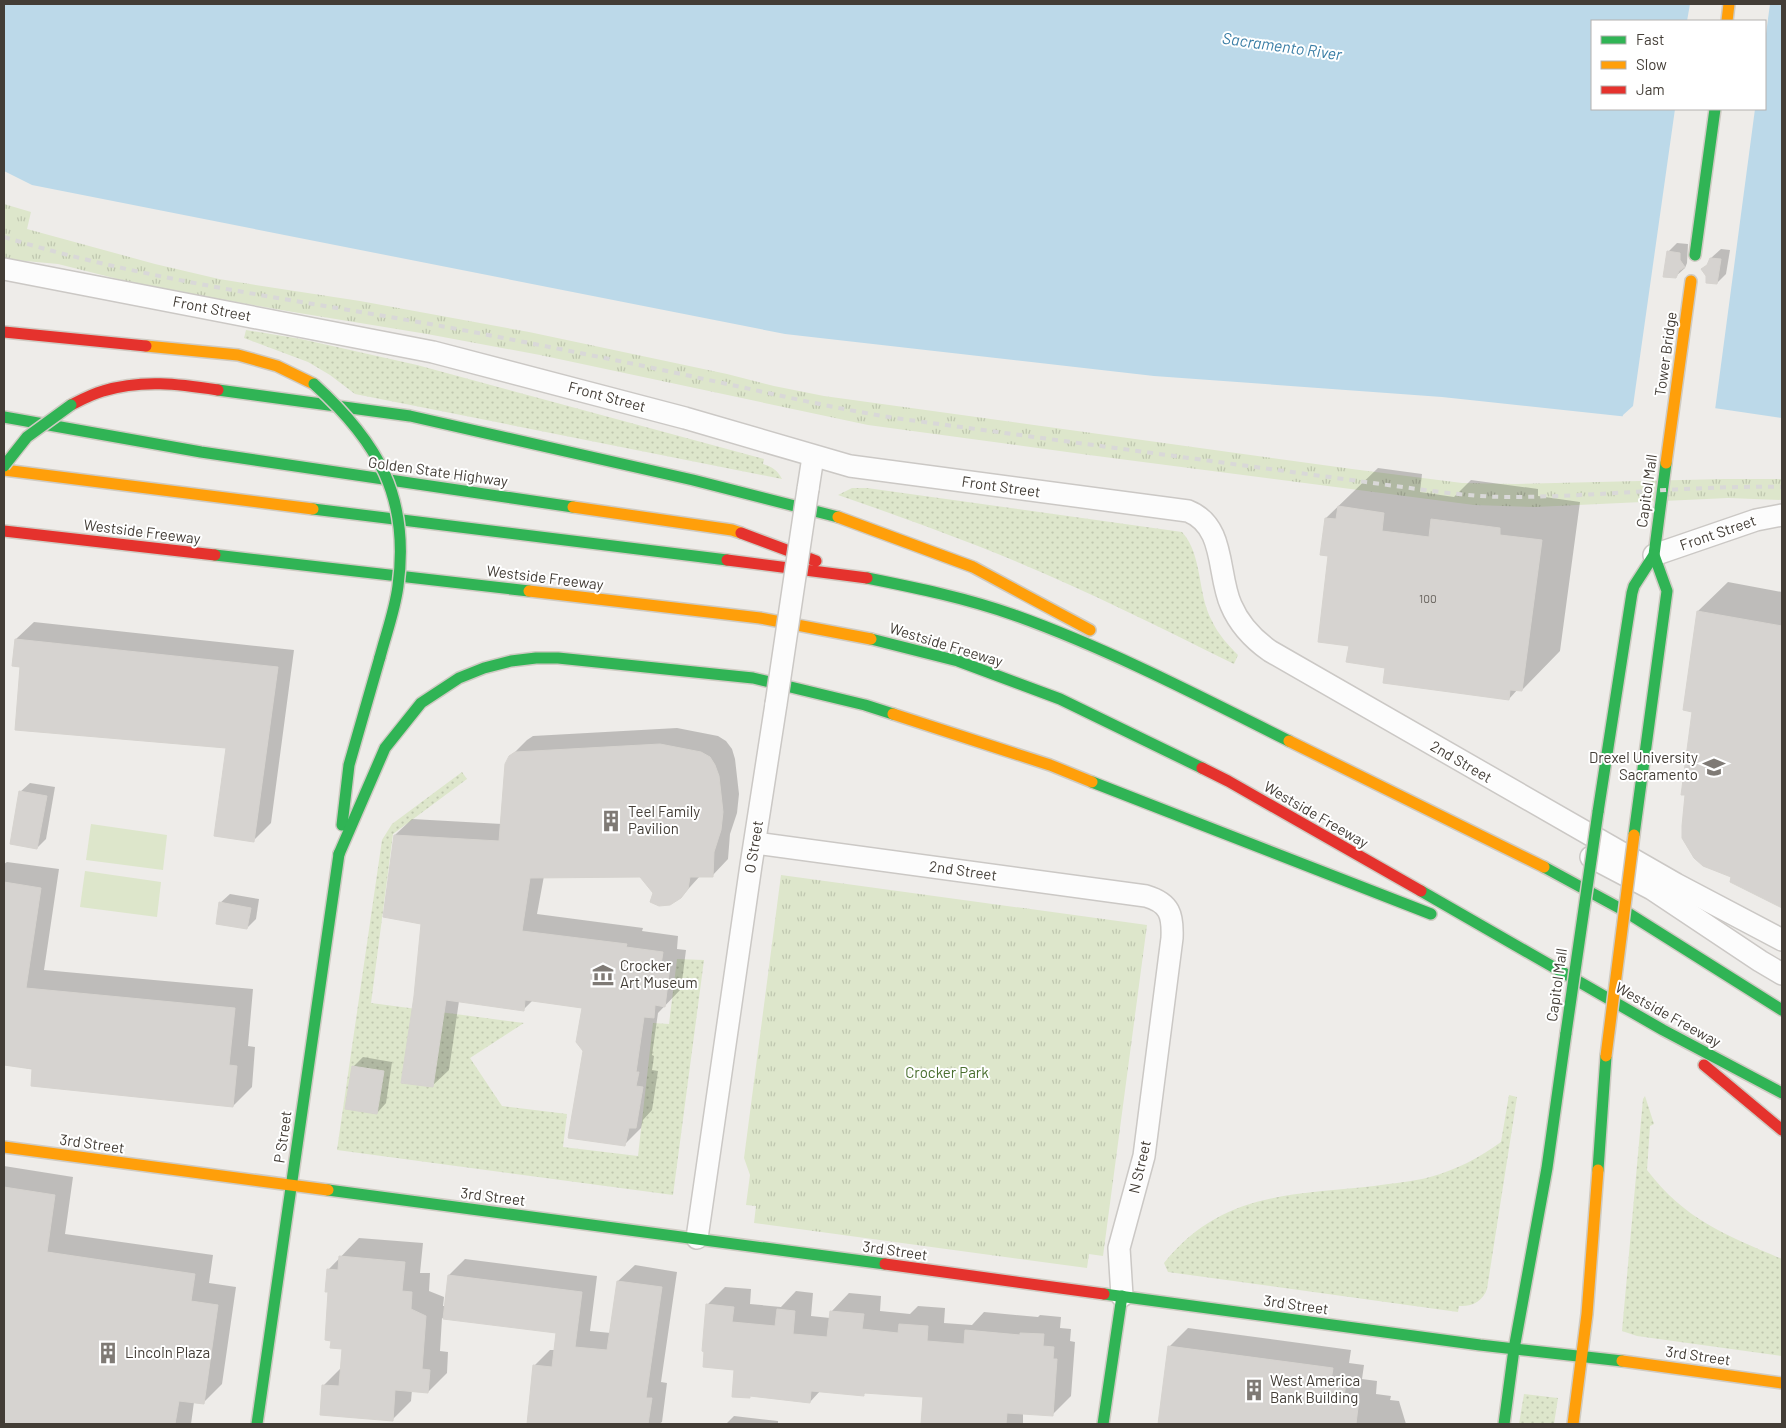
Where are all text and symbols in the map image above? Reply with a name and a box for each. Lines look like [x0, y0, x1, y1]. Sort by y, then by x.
legend [1591, 20, 1766, 110]
water label: Sacramento River [1221, 28, 1344, 63]
text: Fast [1636, 30, 1664, 48]
text: Slow [1636, 55, 1667, 73]
text: Jam [1636, 80, 1665, 98]
street label: Front Street [171, 292, 253, 324]
street label: Tower Bridge [1650, 310, 1680, 397]
street label: Front Street [567, 377, 648, 415]
street label: Golden State Highway [367, 452, 509, 490]
street label: Capitol Mall [1632, 453, 1660, 529]
street label: Front Street [961, 472, 1042, 500]
street label: Front Street [1677, 511, 1758, 553]
street label: Westside Freeway [83, 515, 202, 547]
street label: Westside Freeway [486, 561, 605, 593]
house number: 100 [1419, 591, 1437, 605]
street label: Westside Freeway [887, 618, 1005, 670]
street label: 2nd Street [1427, 736, 1496, 786]
place label: Drexel University Sacramento [1589, 748, 1698, 783]
school or university icon: Drexel University Sacramento [1701, 754, 1727, 780]
street label: Westside Freeway [1261, 777, 1372, 851]
place label: Teel Family Pavilion [628, 802, 700, 837]
building icon: Teel Family Pavilion [598, 808, 624, 834]
street label: O Street [740, 819, 766, 875]
street label: 2nd Street [928, 856, 998, 884]
street label: Capitol Mall [1542, 947, 1570, 1023]
place label: Crocker Art Museum [620, 956, 698, 991]
museum icon: Crocker Art Museum [590, 962, 616, 988]
street label: Westside Freeway [1613, 978, 1724, 1051]
park label: Crocker Park [905, 1063, 989, 1081]
street label: P Street [269, 1109, 295, 1164]
street label: 3rd Street [59, 1130, 126, 1156]
street label: N Street [1124, 1138, 1154, 1195]
street label: 3rd Street [460, 1183, 527, 1209]
street label: 3rd Street [862, 1237, 929, 1263]
street label: 3rd Street [1263, 1291, 1330, 1317]
building icon: Lincoln Plaza [95, 1340, 121, 1366]
street label: 3rd Street [1665, 1342, 1732, 1368]
place label: Lincoln Plaza [125, 1343, 210, 1361]
place label: West America Bank Building [1270, 1371, 1360, 1406]
building icon: West America Bank Building [1241, 1377, 1267, 1403]

